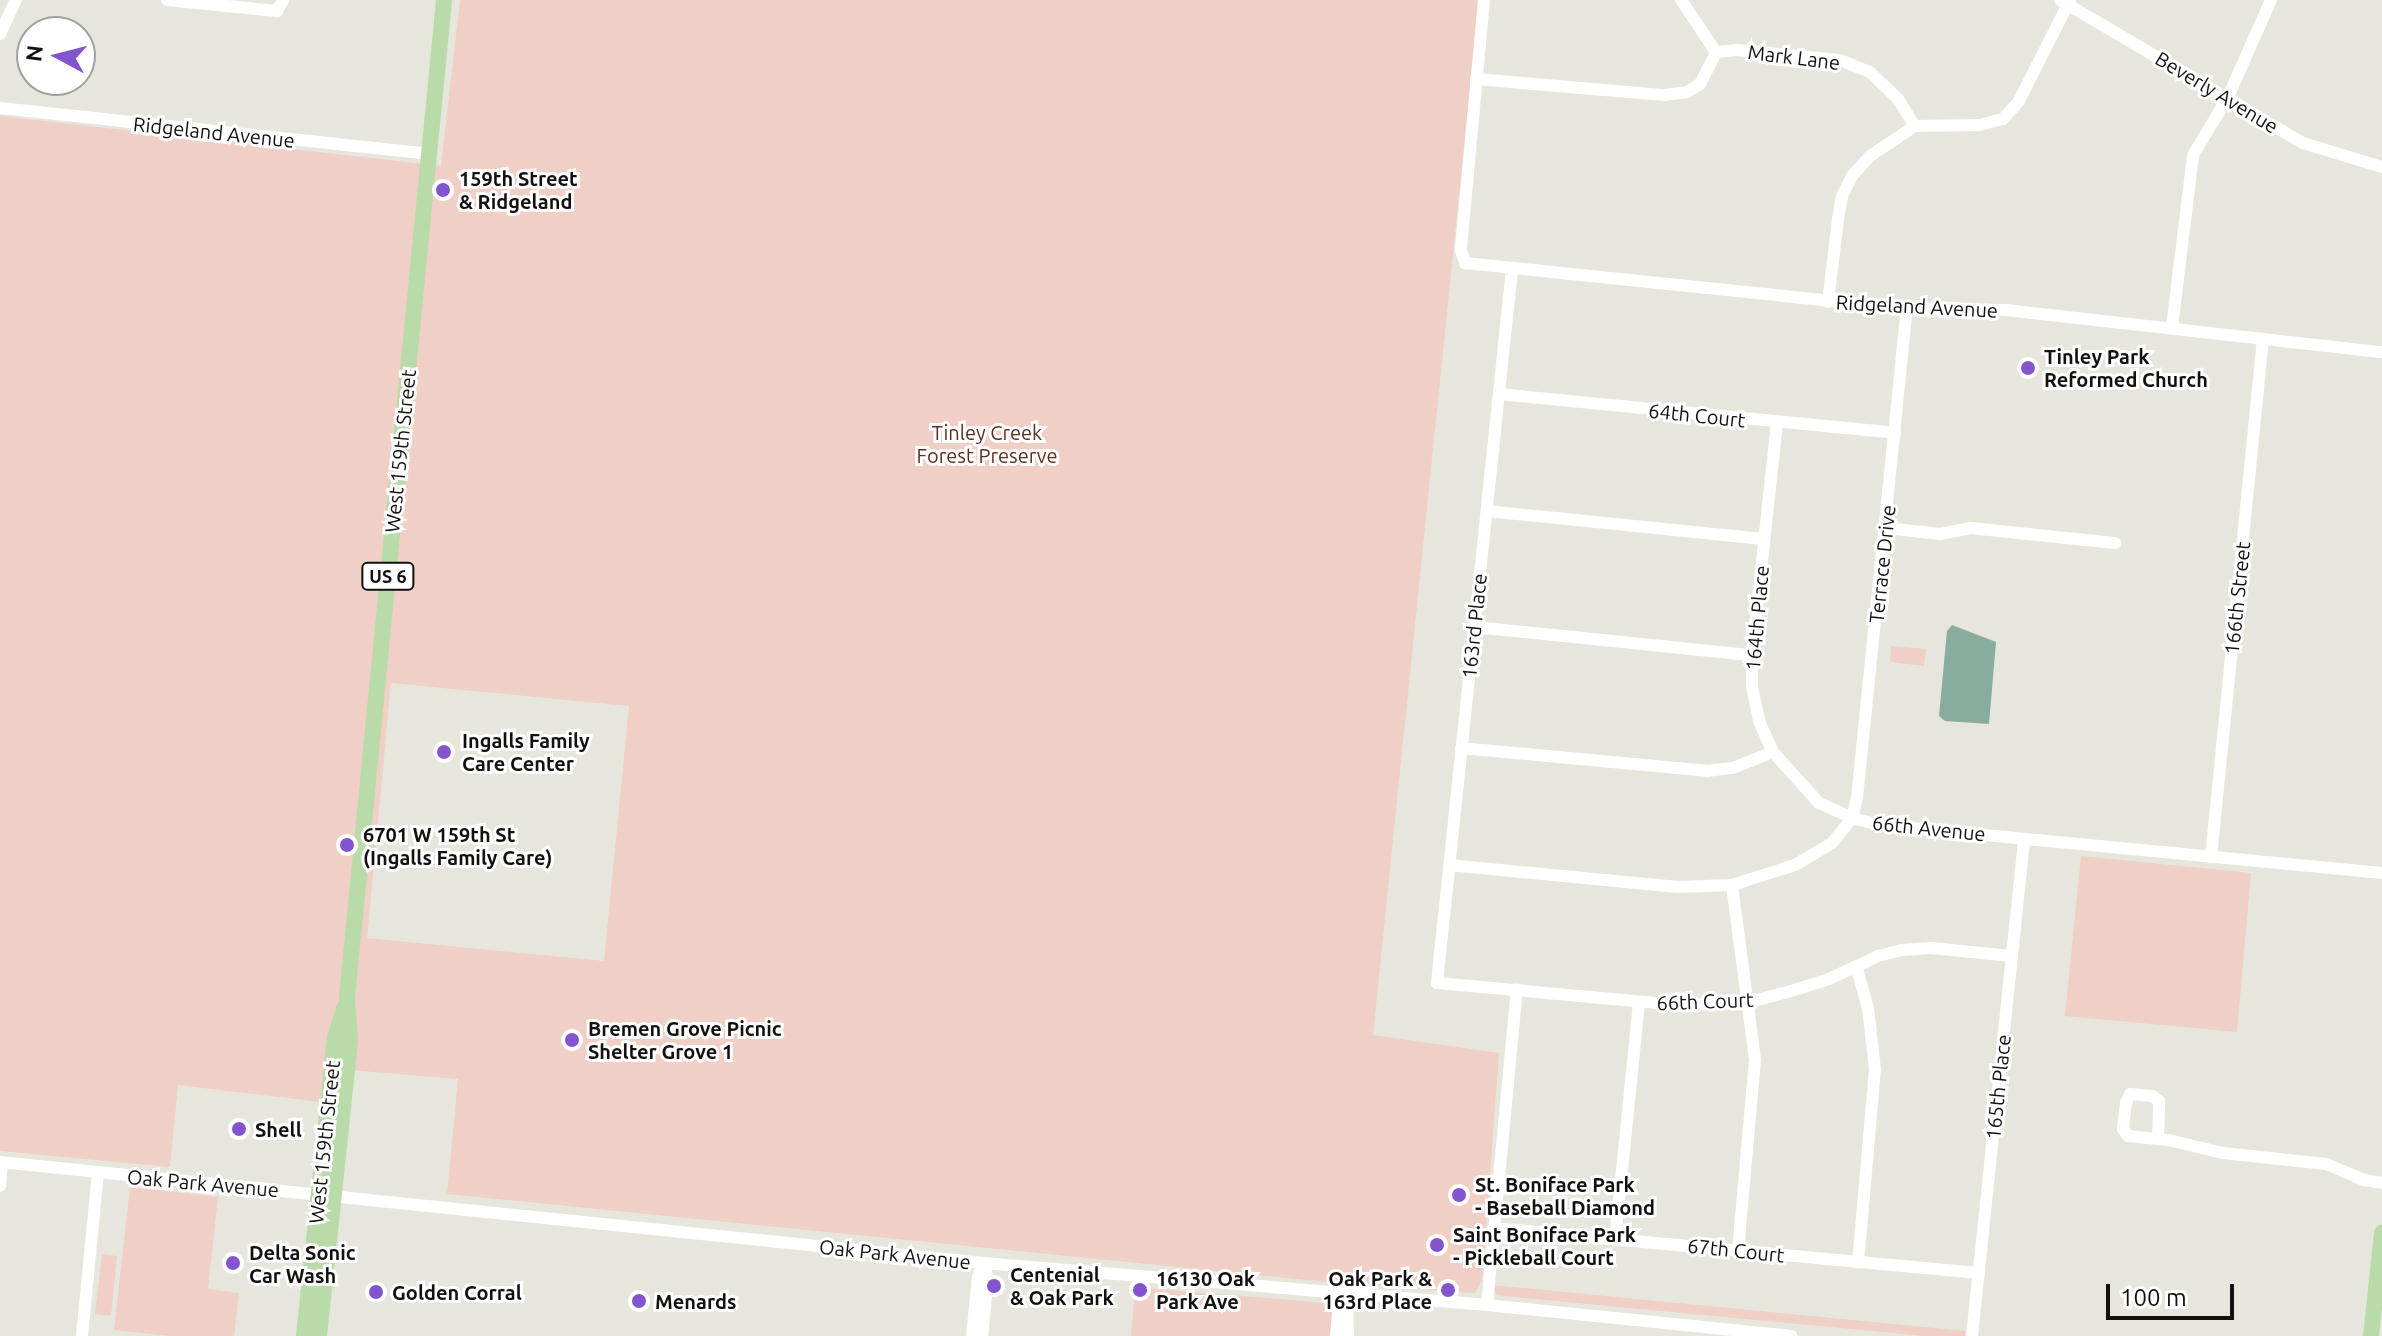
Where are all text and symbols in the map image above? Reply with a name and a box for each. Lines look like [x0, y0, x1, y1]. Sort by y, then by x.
north arrow [16, 16, 96, 96]
street label: Mark Lane [1746, 39, 1842, 75]
text: N [20, 44, 47, 63]
street label: Beverly Avenue [2151, 46, 2283, 138]
street label: Ridgeland Avenue [132, 112, 296, 152]
place label: 159th Street & Ridgeland [459, 166, 578, 213]
marker: 159th Street & Ridgeland [434, 181, 452, 199]
street label: Ridgeland Avenue [1835, 290, 1999, 322]
place label: Tinley Park Reformed Church [2044, 344, 2208, 391]
marker: Tinley Park Reformed Church [2019, 359, 2037, 377]
street label: West 159th Street [379, 368, 421, 534]
street label: 64th Court [1647, 398, 1747, 432]
park label: Tinley Creek Forest Preserve [917, 420, 1057, 467]
street label: Terrace Drive [1864, 504, 1900, 624]
street label: 166th Street [2219, 540, 2255, 656]
road number: US 6 [360, 562, 416, 590]
street label: 164th Place [1740, 564, 1774, 672]
street label: 163rd Place [1457, 572, 1491, 680]
place label: Ingalls Family Care Center [462, 728, 590, 775]
marker: Ingalls Family Care Center [433, 741, 455, 763]
street label: 66th Avenue [1871, 810, 1987, 846]
place label: 6701 W 159th St (Ingalls Family Care) [363, 822, 552, 869]
marker: 6701 W 159th St (Ingalls Family Care) [338, 836, 356, 854]
street label: 66th Court [1656, 987, 1754, 1015]
place label: Bremen Grove Picnic Shelter Grove 1 [588, 1016, 782, 1063]
marker: Bremen Grove Picnic Shelter Grove 1 [563, 1031, 581, 1049]
street label: 165th Place [1981, 1033, 2015, 1141]
street label: West 159th Street [303, 1059, 345, 1225]
place label: Shell [255, 1117, 302, 1141]
marker: Shell [230, 1120, 248, 1138]
street label: Oak Park Avenue [126, 1164, 280, 1202]
place label: St. Boniface Park - Baseball Diamond [1475, 1172, 1655, 1219]
marker: St. Boniface Park - Baseball Diamond [1450, 1186, 1468, 1204]
place label: Saint Boniface Park - Pickleball Court [1453, 1222, 1636, 1269]
street label: 67th Court [1686, 1233, 1786, 1267]
street label: Oak Park Avenue [818, 1234, 972, 1274]
marker: Saint Boniface Park - Pickleball Court [1428, 1236, 1446, 1254]
place label: Delta Sonic Car Wash [249, 1240, 356, 1287]
marker: Delta Sonic Car Wash [224, 1254, 242, 1272]
place label: Centenial & Oak Park [1010, 1262, 1114, 1309]
place label: 16130 Oak Park Ave [1156, 1266, 1255, 1313]
place label: Oak Park & 163rd Place [1323, 1266, 1432, 1313]
scale bar [2110, 1268, 2238, 1318]
marker: Centenial & Oak Park [985, 1277, 1003, 1295]
place label: Golden Corral [392, 1280, 522, 1304]
marker: 16130 Oak Park Ave [1131, 1281, 1149, 1299]
marker: Oak Park & 163rd Place [1439, 1281, 1457, 1299]
marker: Golden Corral [367, 1283, 385, 1301]
text: 100 m [2120, 1284, 2187, 1311]
place label: Menards [655, 1289, 736, 1313]
marker: Menards [630, 1292, 648, 1310]

